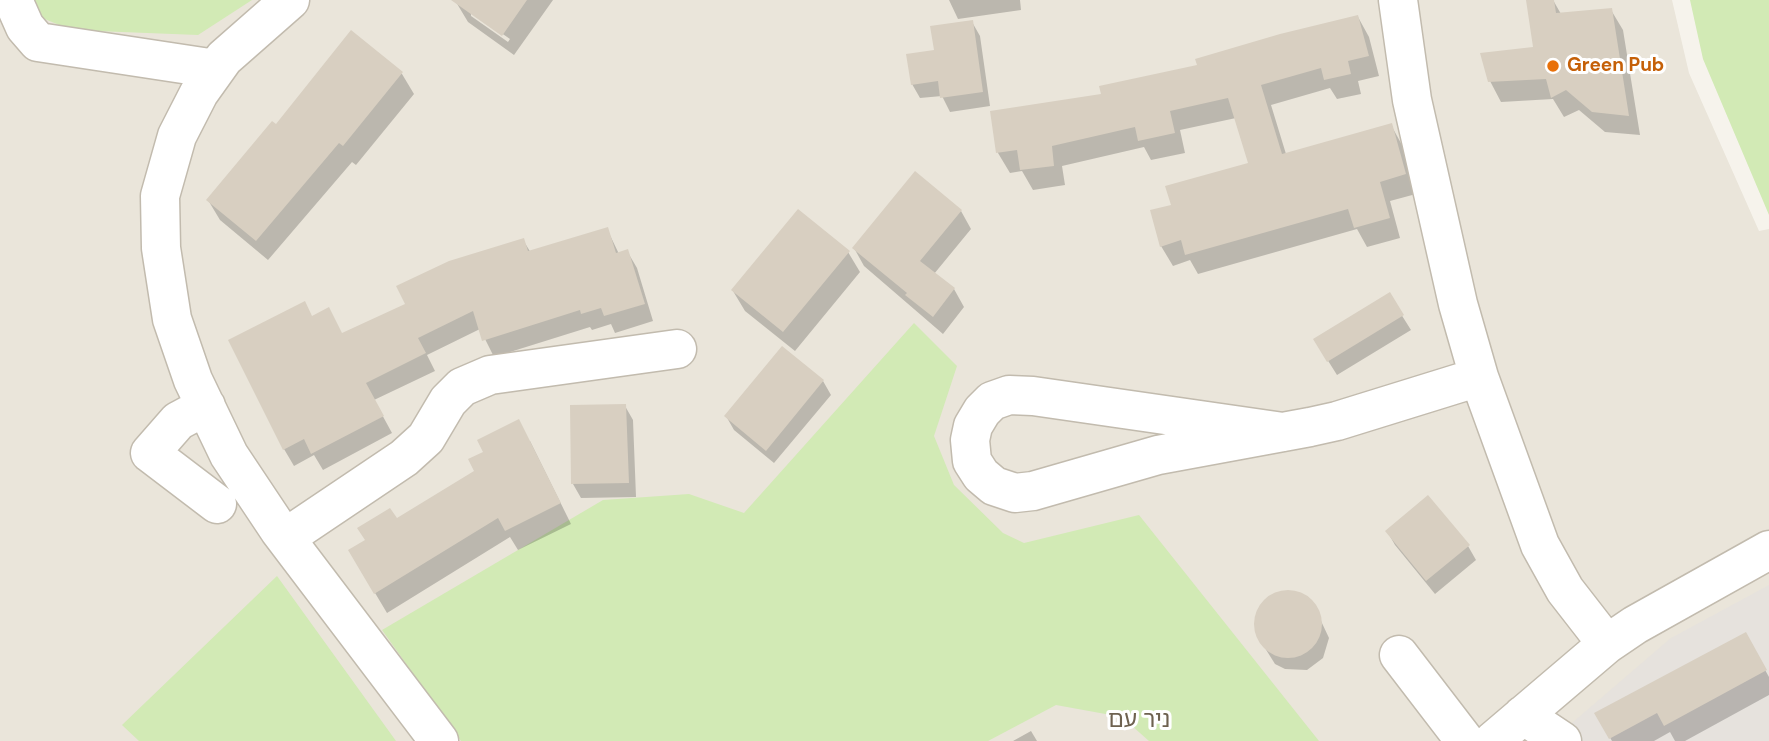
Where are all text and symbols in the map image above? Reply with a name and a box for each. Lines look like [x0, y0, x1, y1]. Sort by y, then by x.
place label: Green Pub [1567, 55, 1664, 77]
marker: Green Pub [1545, 58, 1561, 74]
district label: ניר עם [1108, 707, 1170, 735]

